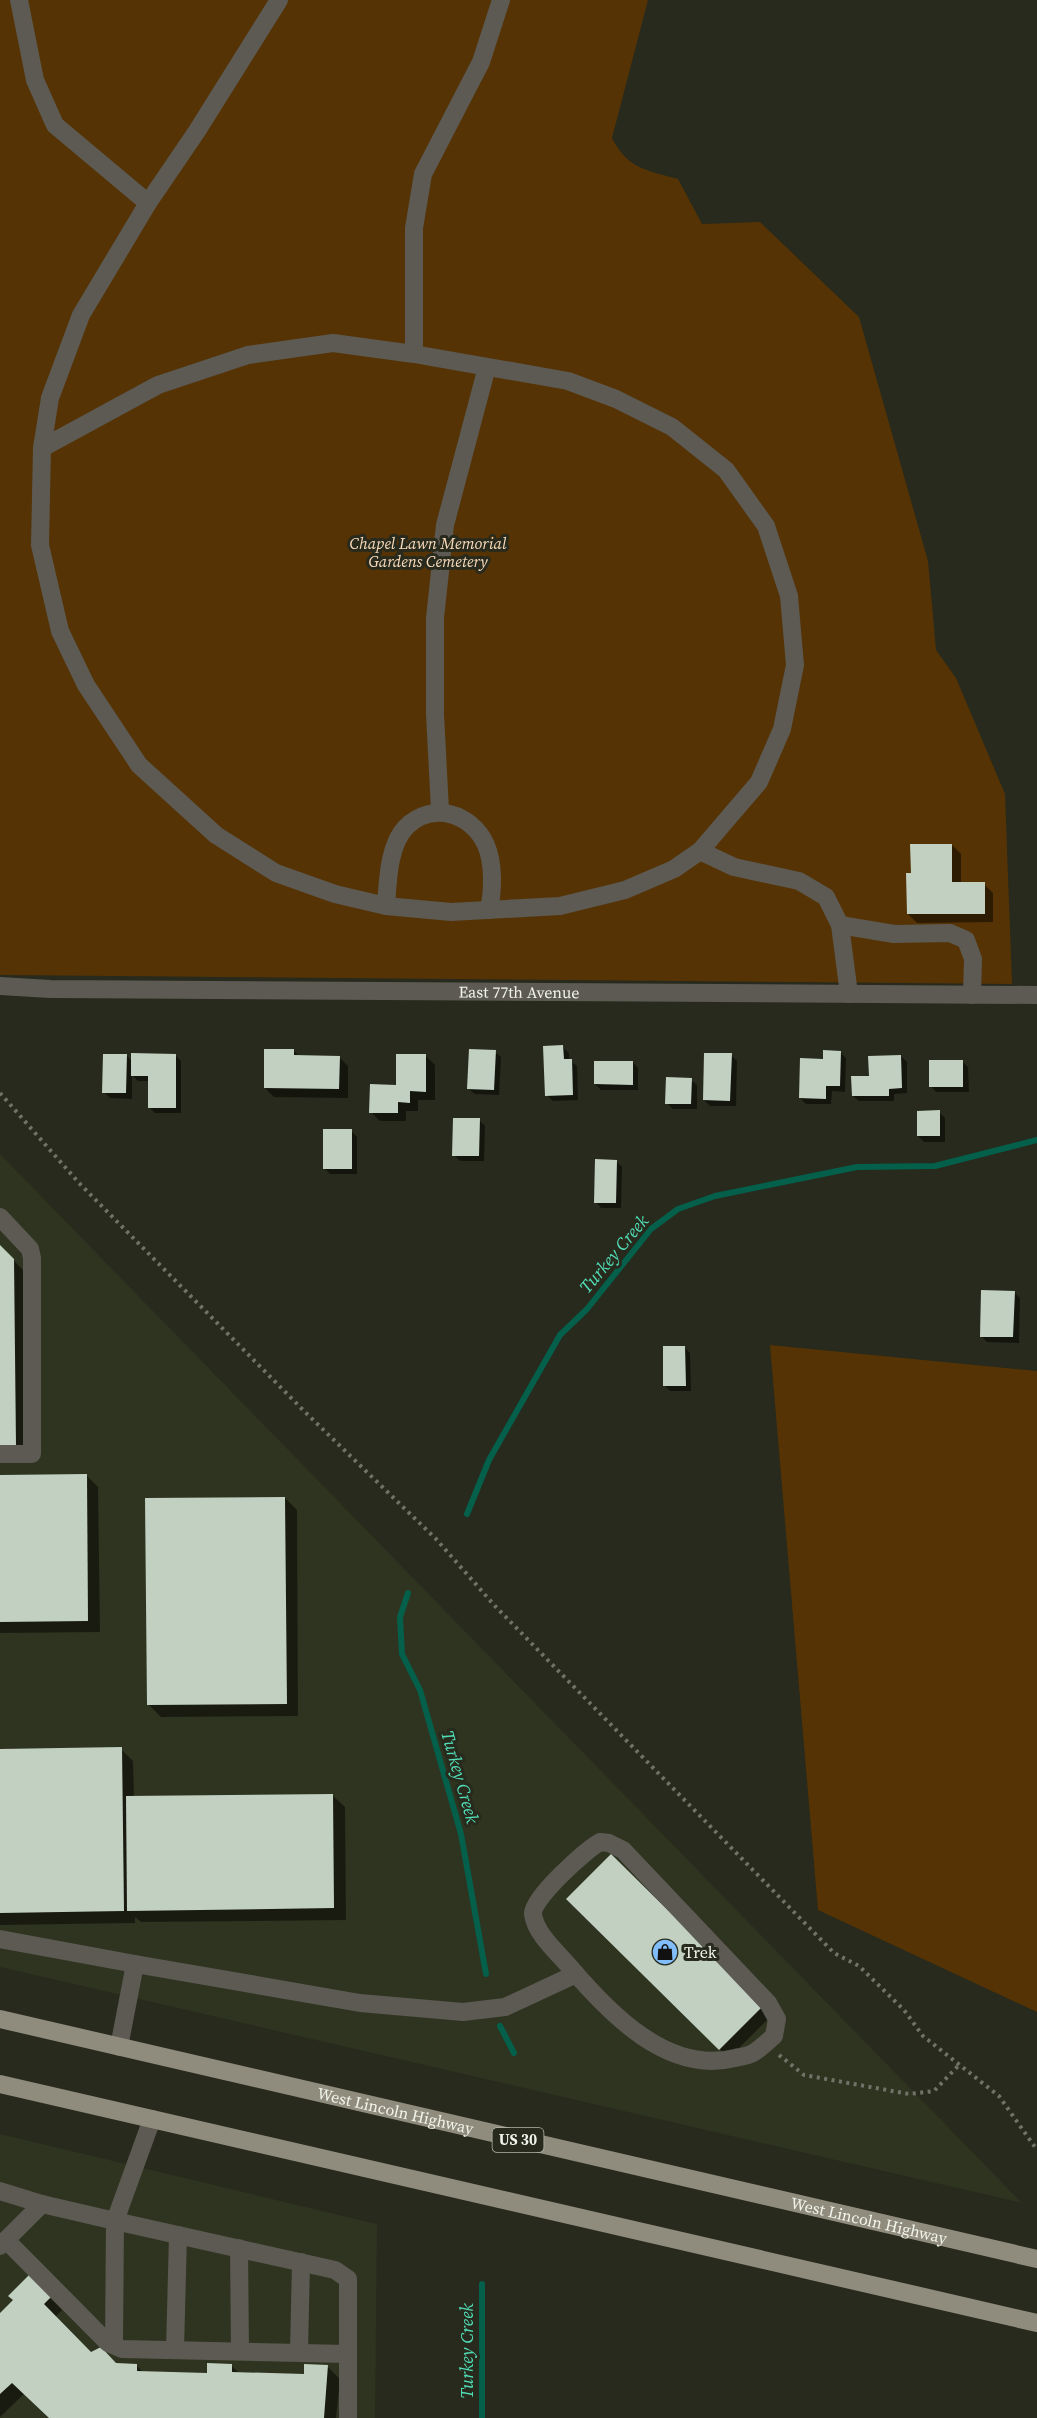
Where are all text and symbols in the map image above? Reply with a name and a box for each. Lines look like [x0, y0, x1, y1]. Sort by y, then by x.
park label: Chapel Lawn Memorial Gardens Cemetery [350, 532, 507, 572]
street label: East 77th Avenue [458, 980, 579, 1003]
water label: Turkey Creek [573, 1209, 654, 1298]
water label: Turkey Creek [435, 1727, 486, 1827]
shop icon: Trek [650, 1937, 680, 1967]
place label: Trek [684, 1941, 717, 1963]
street label: West Lincoln Highway [315, 2082, 477, 2139]
road number: US 30 [492, 2128, 544, 2152]
street label: West Lincoln Highway [789, 2191, 950, 2249]
water label: Turkey Creek [454, 2303, 479, 2399]

